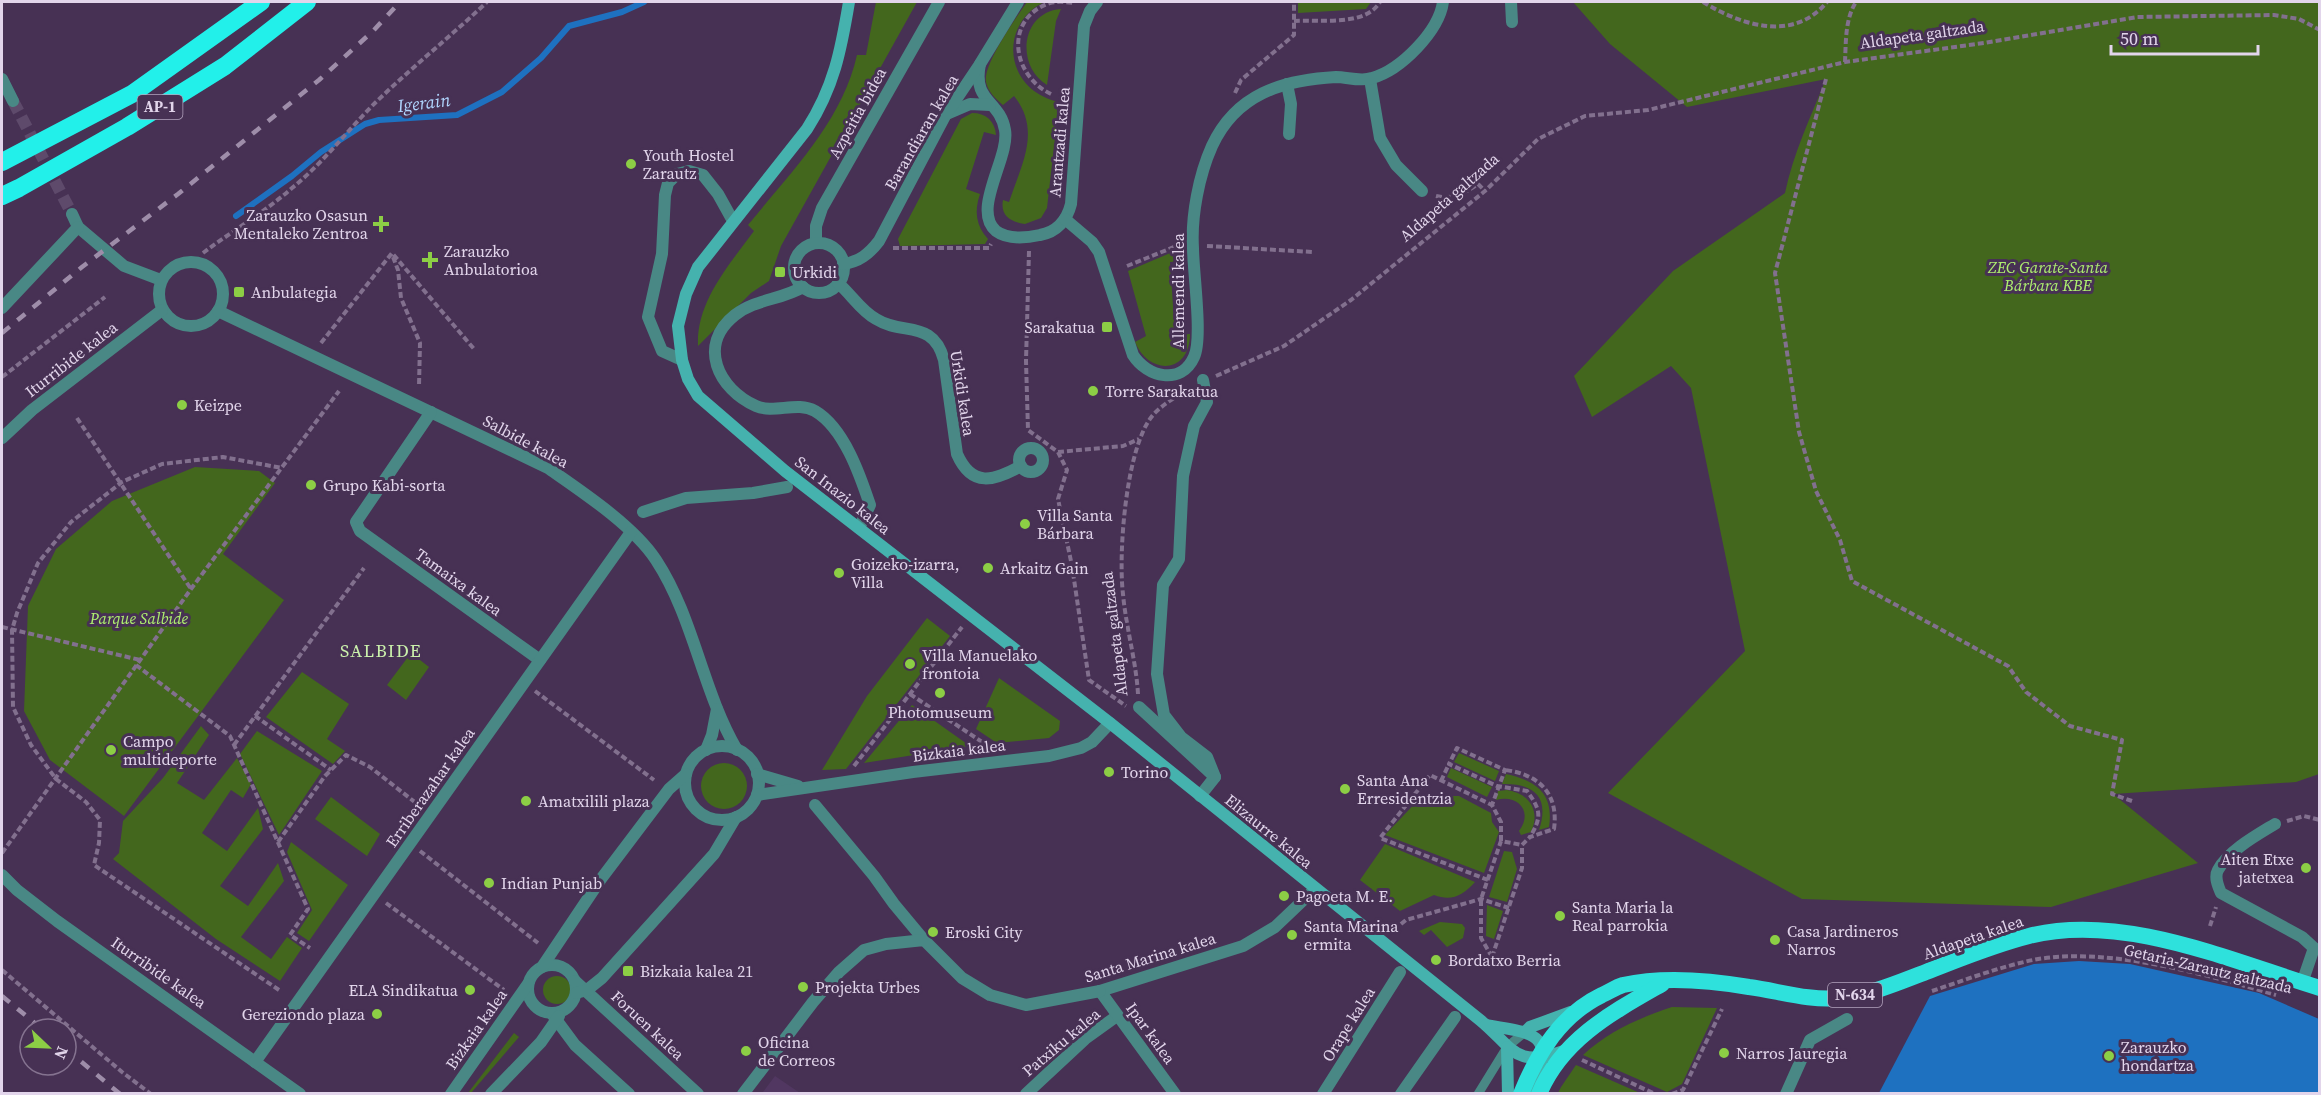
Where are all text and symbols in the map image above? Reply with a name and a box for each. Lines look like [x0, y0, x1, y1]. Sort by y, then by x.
street label: Aldapeta galtzada [1858, 14, 1986, 54]
scale bar [2111, 18, 2258, 56]
text: 50 m [2120, 26, 2158, 51]
street label: Azpeitia bidea [823, 63, 892, 163]
street label: Barandiaran kalea [879, 69, 964, 194]
street label: Arantzadi kalea [1043, 85, 1075, 198]
water label: Igerain [395, 87, 452, 118]
road number: AP-1 [138, 95, 182, 119]
place label: Youth Hostel Zarautz [643, 144, 734, 184]
street label: Aldapeta galtzada [1395, 147, 1504, 246]
marker: Youth Hostel Zarautz [624, 157, 638, 171]
place label: Zarauzko Osasun Mentaleko Zentroa [234, 204, 369, 244]
marker: Zarauzko Osasun Mentaleko Zentroa [372, 215, 390, 233]
street label: Allemendi kalea [1167, 232, 1189, 349]
place label: Zarauzko Anbulatorioa [444, 240, 539, 280]
marker: Zarauzko Anbulatorioa [421, 251, 439, 269]
park label: ZEC Garate-Santa Bárbara KBE [1987, 256, 2109, 296]
place label: Urkidi [792, 261, 837, 283]
marker: Urkidi [773, 265, 787, 279]
place label: Anbulategia [251, 281, 338, 303]
marker: Anbulategia [232, 285, 246, 299]
street label: Iturribide kalea [20, 316, 122, 402]
place label: Sarakatua [1024, 316, 1096, 338]
marker: Sarakatua [1100, 320, 1114, 334]
street label: Urkidi kalea [945, 348, 981, 438]
place label: Torre Sarakatua [1105, 380, 1219, 402]
marker: Torre Sarakatua [1086, 384, 1100, 398]
place label: Keizpe [194, 394, 242, 416]
marker: Keizpe [175, 398, 189, 412]
street label: Salbide kalea [479, 409, 573, 473]
street label: San Inazio kalea [791, 451, 896, 540]
place label: Grupo Kabi-sorta [323, 474, 446, 496]
marker: Grupo Kabi-sorta [304, 478, 318, 492]
place label: Villa Santa Bárbara [1037, 504, 1113, 544]
marker: Villa Santa Bárbara [1018, 517, 1032, 531]
street label: Tamaixa kalea [411, 543, 508, 621]
place label: Goizeko-izarra, Villa [851, 553, 960, 593]
place label: Arkaitz Gain [1000, 557, 1089, 579]
marker: Arkaitz Gain [981, 561, 995, 575]
marker: Goizeko-izarra, Villa [832, 566, 846, 580]
street label: Aldapeta galtzada [1095, 570, 1133, 698]
park label: Parque Salbide [89, 607, 189, 629]
district label: SALBIDE [340, 638, 422, 663]
place label: Villa Manuelako frontoia [922, 644, 1037, 684]
marker: Villa Manuelako frontoia [903, 657, 917, 671]
marker: Photomuseum [933, 686, 947, 700]
place label: Photomuseum [888, 701, 992, 723]
street label: Erriberazahar kalea [380, 722, 480, 851]
place label: Campo multideporte [123, 730, 217, 770]
street label: Bizkaia kalea [911, 733, 1008, 767]
marker: Campo multideporte [104, 743, 118, 757]
place label: Torino [1121, 761, 1169, 783]
marker: Torino [1102, 765, 1116, 779]
place label: Santa Ana Erresidentzia [1357, 769, 1453, 809]
marker: Santa Ana Erresidentzia [1338, 782, 1352, 796]
street label: Elizaurre kalea [1220, 789, 1318, 874]
place label: Amatxilili plaza [538, 790, 651, 812]
marker: Amatxilili plaza [519, 794, 533, 808]
place label: Aiten Etxe jatetxea [2221, 848, 2295, 888]
marker: Aiten Etxe jatetxea [2299, 861, 2313, 875]
place label: Indian Punjab [501, 872, 602, 894]
marker: Indian Punjab [482, 876, 496, 890]
place label: Pagoeta M. E. [1296, 885, 1393, 907]
marker: Pagoeta M. E. [1277, 889, 1291, 903]
place label: Santa Maria la Real parrokia [1572, 896, 1674, 936]
marker: Santa Maria la Real parrokia [1553, 909, 1567, 923]
street label: Aldapeta kalea [1920, 909, 2027, 964]
place label: Santa Marina ermita [1304, 915, 1399, 955]
place label: Casa Jardineros Narros [1787, 920, 1898, 960]
place label: Eroski City [945, 921, 1023, 943]
marker: Eroski City [926, 925, 940, 939]
street label: Santa Marina kalea [1082, 926, 1219, 987]
marker: Santa Marina ermita [1285, 928, 1299, 942]
street label: Iturribide kalea [107, 931, 212, 1013]
marker: Casa Jardineros Narros [1768, 933, 1782, 947]
street label: Getaria-Zarautz galtzada [2122, 938, 2295, 998]
place label: Bordatxo Berria [1448, 949, 1562, 971]
marker: Bordatxo Berria [1429, 953, 1443, 967]
place label: Bizkaia kalea 21 [640, 960, 753, 982]
marker: Bizkaia kalea 21 [621, 964, 635, 978]
place label: Projekta Urbes [815, 976, 920, 998]
place label: ELA Sindikatua [348, 979, 459, 1001]
marker: Projekta Urbes [796, 980, 810, 994]
street label: Orape kalea [1316, 982, 1380, 1066]
marker: ELA Sindikatua [463, 983, 477, 997]
road number: N-634 [1828, 983, 1882, 1007]
street label: Bizkaia kalea [440, 984, 512, 1074]
street label: Foruen kalea [607, 985, 690, 1065]
street label: Ipar kalea [1121, 998, 1181, 1069]
street label: Patxiku kalea [1017, 1002, 1105, 1081]
place label: Gereziondo plaza [242, 1003, 366, 1025]
marker: Gereziondo plaza [370, 1007, 384, 1021]
north arrow [18, 1017, 78, 1077]
place label: Oficina de Correos [758, 1031, 835, 1071]
place label: Zarauzko hondartza [2121, 1036, 2195, 1076]
place label: Narros Jauregia [1736, 1042, 1848, 1064]
text: N [49, 1043, 74, 1063]
marker: Oficina de Correos [739, 1044, 753, 1058]
marker: Narros Jauregia [1717, 1046, 1731, 1060]
marker: Zarauzko hondartza [2102, 1049, 2116, 1063]

